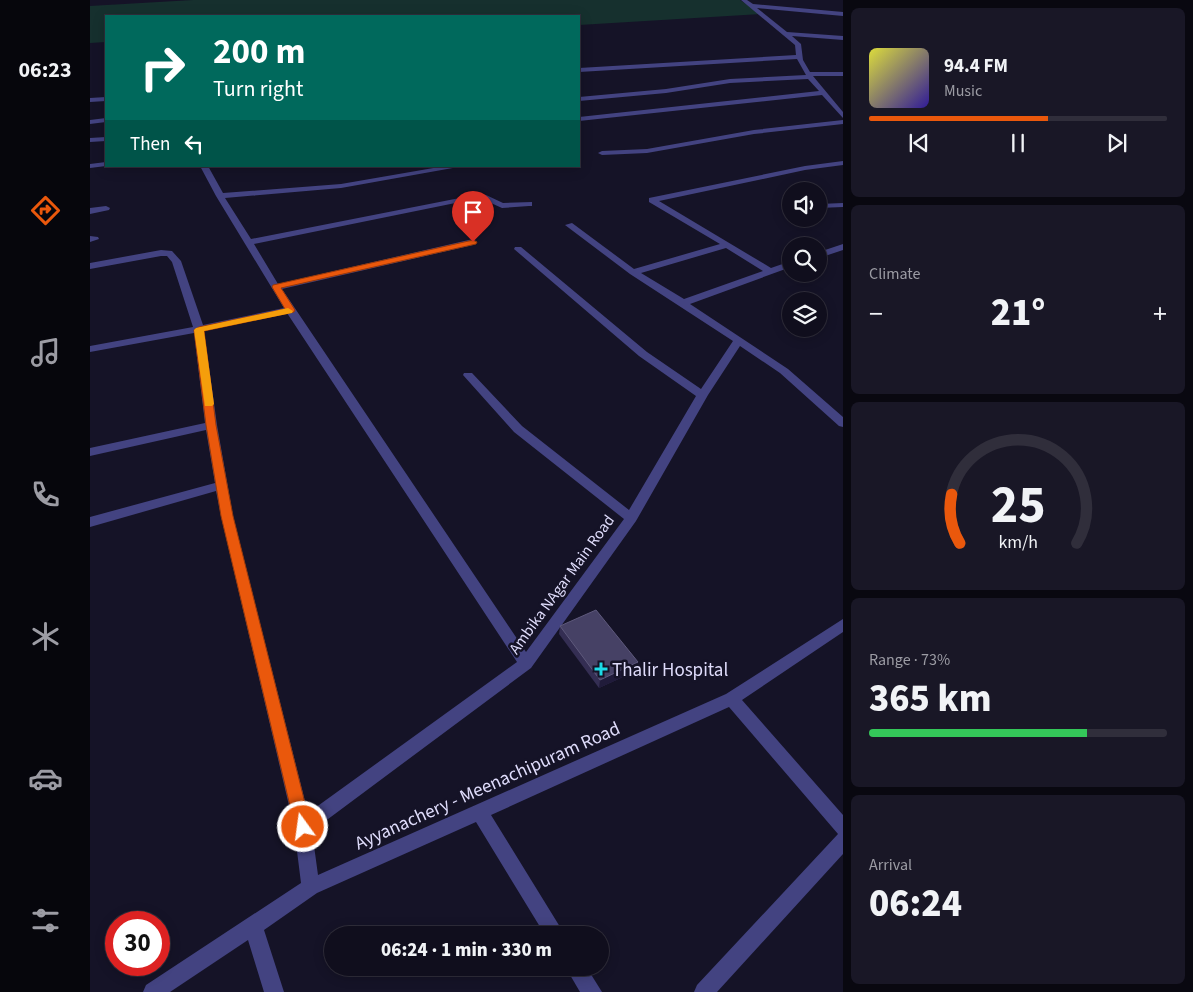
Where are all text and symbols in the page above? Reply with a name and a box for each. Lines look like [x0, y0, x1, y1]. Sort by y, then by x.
text: 200 m [213, 27, 305, 77]
icon: right [130, 35, 195, 100]
text: 94.4 FM [944, 53, 1008, 80]
text: 06:23 [18, 54, 72, 86]
text: Turn right [213, 73, 303, 105]
text: Music [944, 80, 982, 102]
icon: previous [905, 129, 933, 157]
icon: pause [1004, 129, 1032, 157]
icon: next [1103, 129, 1131, 157]
icon: left [180, 130, 208, 158]
text: Then [130, 131, 170, 158]
map controls [782, 182, 827, 337]
button: sound [782, 182, 827, 227]
pin [452, 191, 494, 242]
icon: directions [28, 193, 63, 228]
icon: arrive [459, 198, 487, 226]
button: search [782, 237, 827, 282]
text: Climate [869, 263, 920, 285]
text: 21° [991, 286, 1045, 340]
button: layers [782, 292, 827, 337]
text: − [869, 294, 883, 334]
text: + [1153, 294, 1167, 334]
icon: music [28, 335, 63, 370]
text: 25 [991, 469, 1045, 543]
icon: phone [28, 477, 63, 512]
street label: Ambika NAgar Main Road [504, 510, 620, 659]
text: km/h [998, 530, 1038, 555]
icon: climate [28, 619, 63, 654]
text: Range · 73% [869, 649, 950, 671]
place label: Thalir Hospital [612, 657, 728, 684]
marker: Thalir Hospital [594, 662, 608, 676]
text: 365 km [869, 672, 991, 726]
street label: Ayyanachery - Meenachipuram Road [350, 715, 625, 857]
icon: car [28, 761, 63, 796]
position arrow [276, 800, 328, 852]
text: Arrival [869, 854, 912, 876]
text: 06:24 [869, 877, 962, 931]
icon: filters [28, 903, 63, 938]
speed limit sign: 30 [105, 911, 170, 976]
text: 06:24 · 1 min · 330 m [381, 937, 552, 964]

